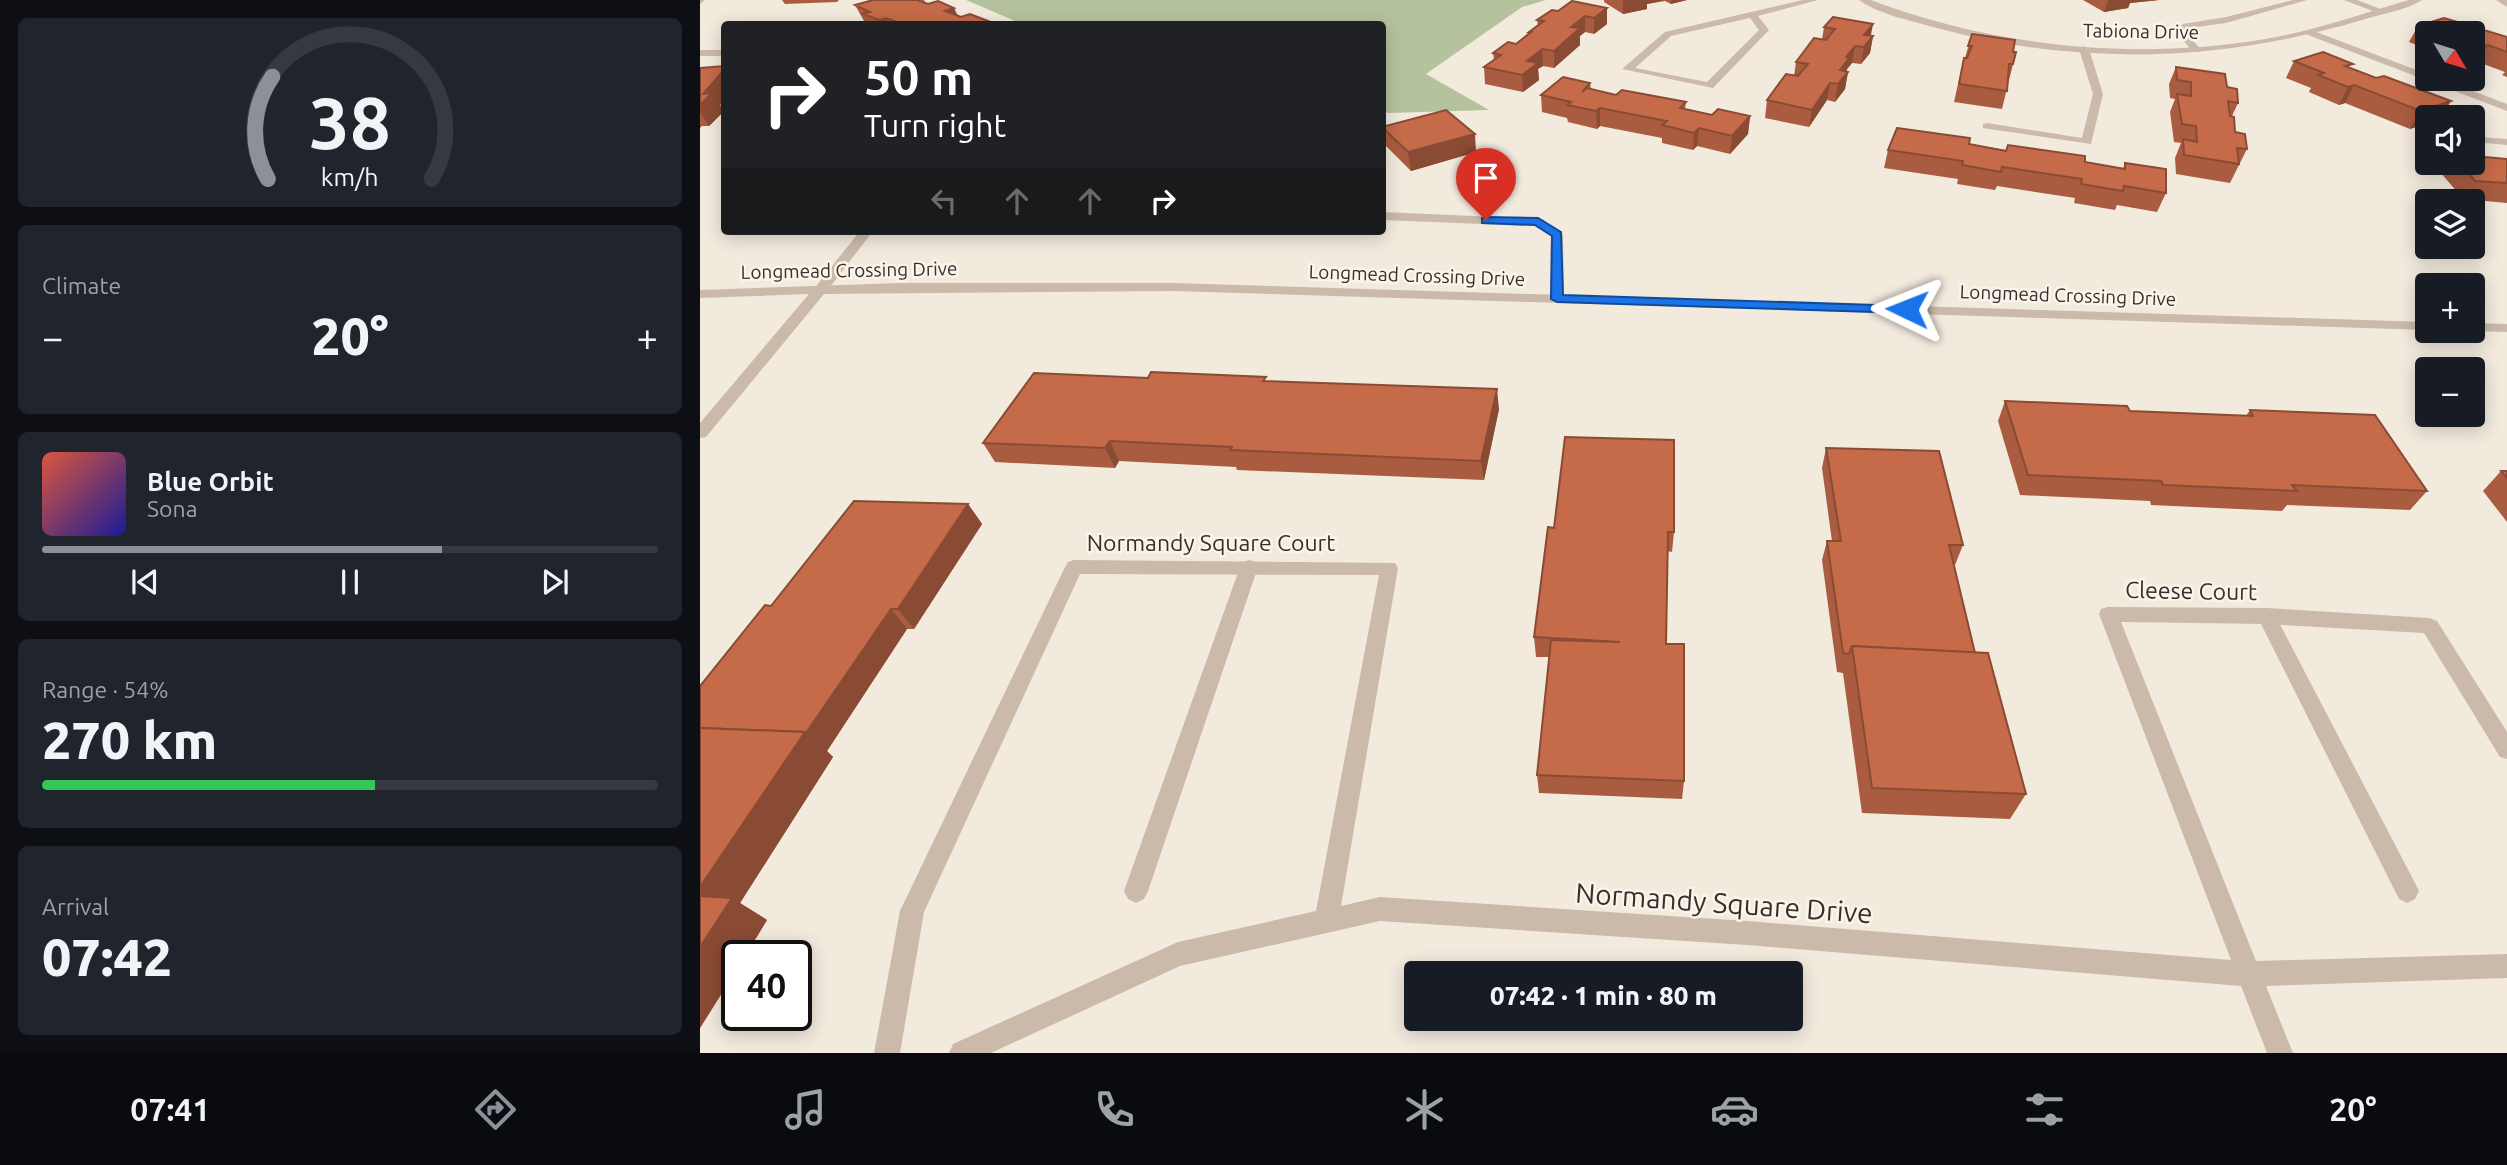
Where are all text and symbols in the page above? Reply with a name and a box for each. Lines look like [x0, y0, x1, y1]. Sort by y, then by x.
street label: Tabiona Drive [2083, 19, 2199, 43]
north arrow [2415, 21, 2485, 91]
map controls [2415, 21, 2485, 427]
icon: right [749, 49, 840, 140]
text: 50 m [864, 49, 973, 104]
text: 38 [309, 81, 391, 163]
button: sound [2415, 105, 2485, 175]
text: Turn right [864, 107, 1006, 143]
pin [1456, 148, 1516, 220]
icon: arrive [1467, 159, 1505, 197]
text: km/h [321, 162, 379, 190]
icon: left [925, 182, 963, 220]
icon: ahead [998, 182, 1036, 220]
icon: ahead [1071, 182, 1109, 220]
icon: right [1144, 182, 1182, 220]
button: layers [2415, 189, 2485, 259]
street label: Longmead Crossing Drive [740, 257, 958, 283]
street label: Longmead Crossing Drive [1308, 260, 1526, 290]
position arrow [1870, 272, 1944, 346]
text: Climate [42, 273, 121, 298]
button: + [2415, 273, 2485, 343]
street label: Longmead Crossing Drive [1959, 280, 2177, 310]
text: 20° [311, 307, 389, 365]
text: − [42, 316, 63, 358]
text: + [637, 316, 658, 358]
button: − [2415, 357, 2485, 427]
text: Blue Orbit [147, 467, 274, 496]
text: Sona [147, 496, 197, 521]
street label: Normandy Square Court [1087, 530, 1335, 555]
icon: previous [126, 563, 164, 601]
icon: pause [331, 563, 369, 601]
icon: next [536, 563, 574, 601]
street label: Cleese Court [2125, 577, 2257, 604]
text: Range · 54% [42, 677, 169, 702]
text: 270 km [42, 711, 217, 769]
street label: Normandy Square Drive [1574, 877, 1874, 928]
text: Arrival [42, 894, 109, 919]
text: 07:42 [42, 928, 172, 986]
speed limit sign: 40 [721, 940, 812, 1031]
text: 07:42 · 1 min · 80 m [1490, 981, 1717, 1010]
icon: directions [471, 1085, 520, 1134]
icon: music [781, 1085, 830, 1134]
icon: phone [1090, 1085, 1139, 1134]
icon: climate [1400, 1085, 1449, 1134]
icon: car [1710, 1085, 1759, 1134]
icon: filters [2020, 1085, 2069, 1134]
text: 07:41 [130, 1091, 210, 1127]
text: 20° [2329, 1091, 2377, 1127]

